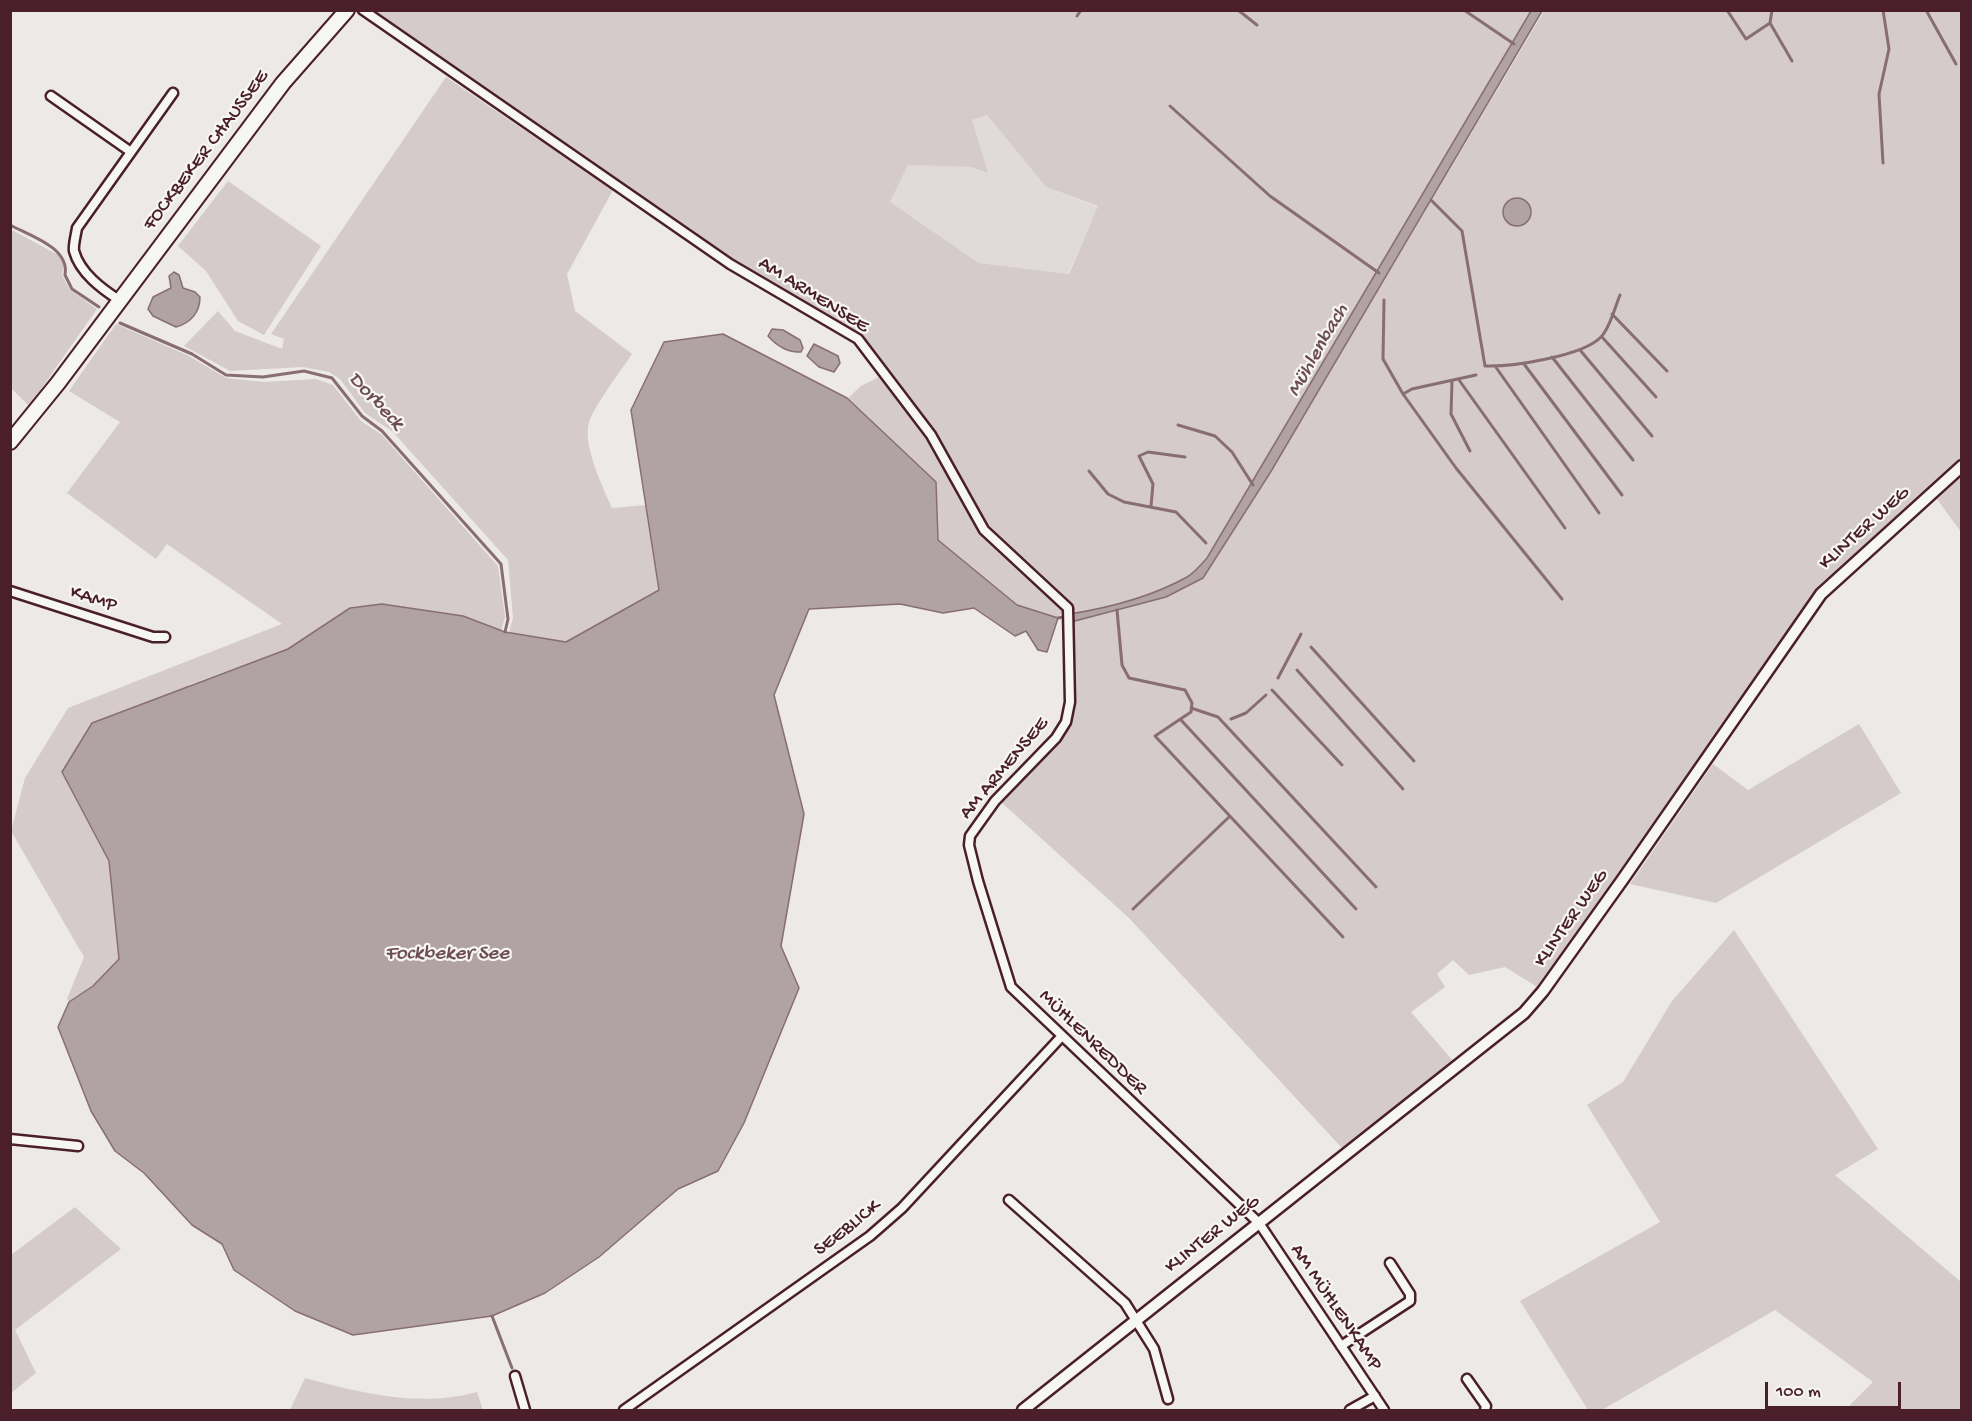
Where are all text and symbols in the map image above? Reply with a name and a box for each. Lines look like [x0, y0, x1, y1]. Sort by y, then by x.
street label: FOCKBEKER CHAUSSEE [139, 66, 275, 236]
street label: AM ARMENSEE [753, 252, 873, 340]
water label: Mühlenbach [1283, 300, 1355, 402]
water label: Dorbeck [342, 368, 408, 436]
street label: KLINTER WEG [1815, 482, 1915, 576]
street label: KAMP [67, 581, 119, 619]
street label: AM ARMENSEE [955, 713, 1055, 825]
street label: KLINTER WEG [1530, 866, 1614, 972]
water label: Fockbeker See [385, 942, 509, 968]
street label: MÜHLENREDDER [1033, 985, 1151, 1101]
street label: KLINTER WEG [1161, 1191, 1265, 1279]
street label: SEEBLICK [810, 1195, 886, 1263]
street label: AM MÜHLENKAMP [1284, 1240, 1386, 1376]
scale bar [1768, 1370, 1904, 1408]
text: 100 m [1776, 1382, 1821, 1403]

